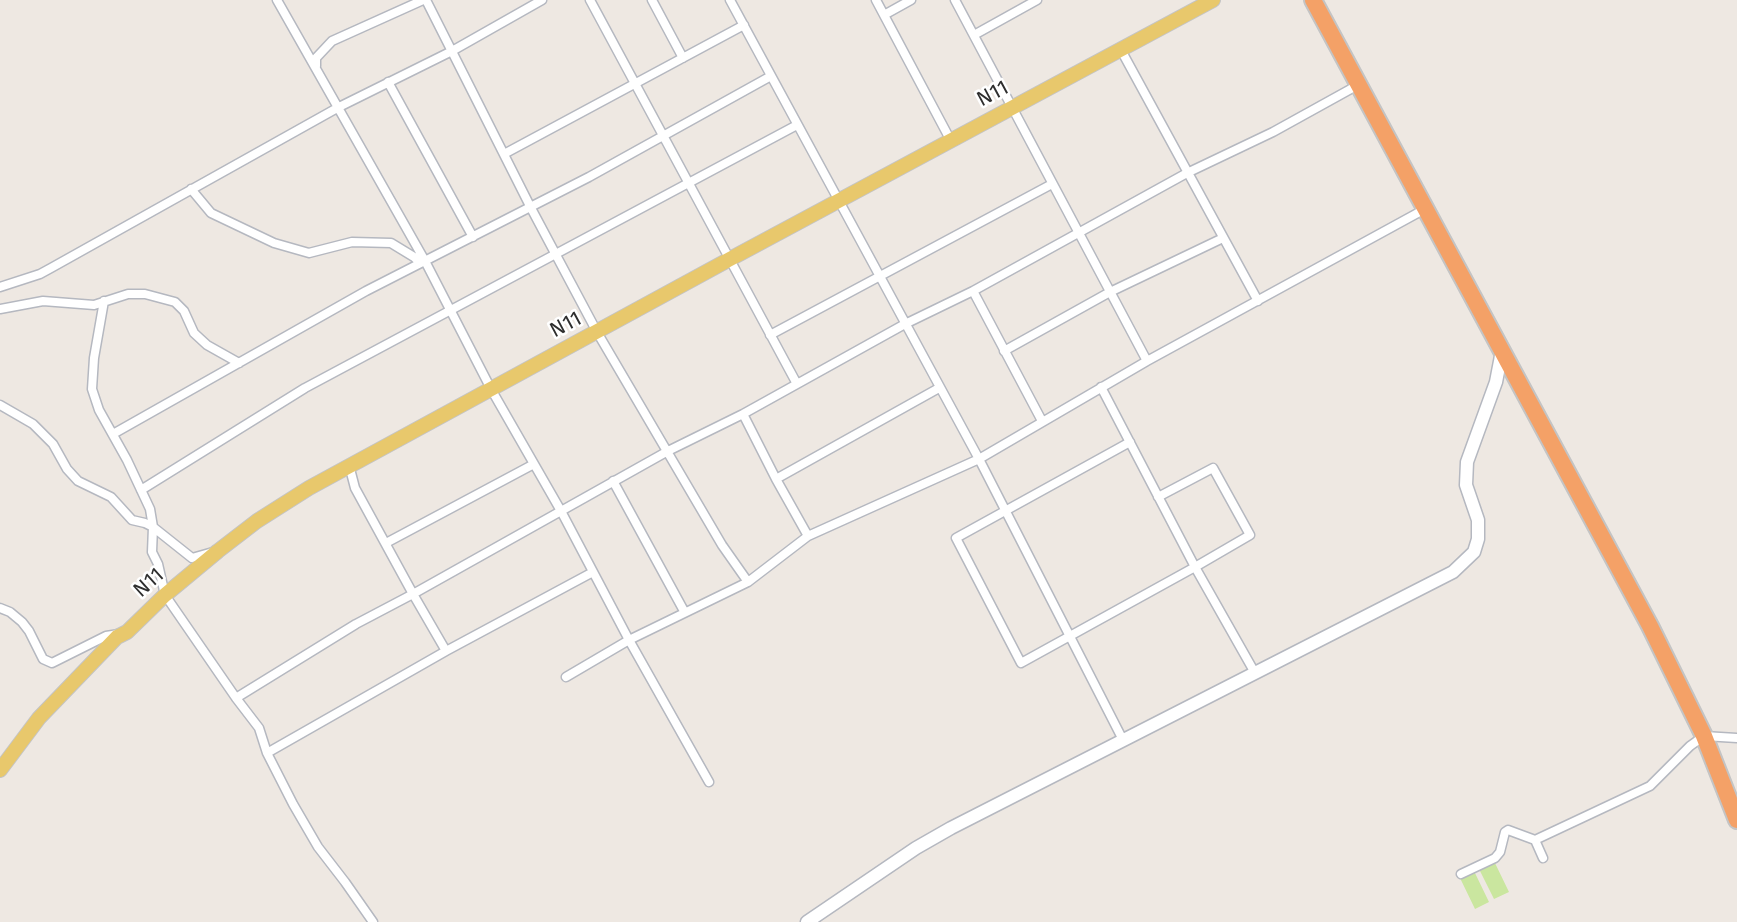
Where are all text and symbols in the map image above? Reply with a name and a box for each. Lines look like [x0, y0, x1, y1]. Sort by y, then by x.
street label: N11 [973, 75, 1013, 113]
street label: N11 [546, 306, 586, 344]
street label: N11 [129, 563, 169, 603]

